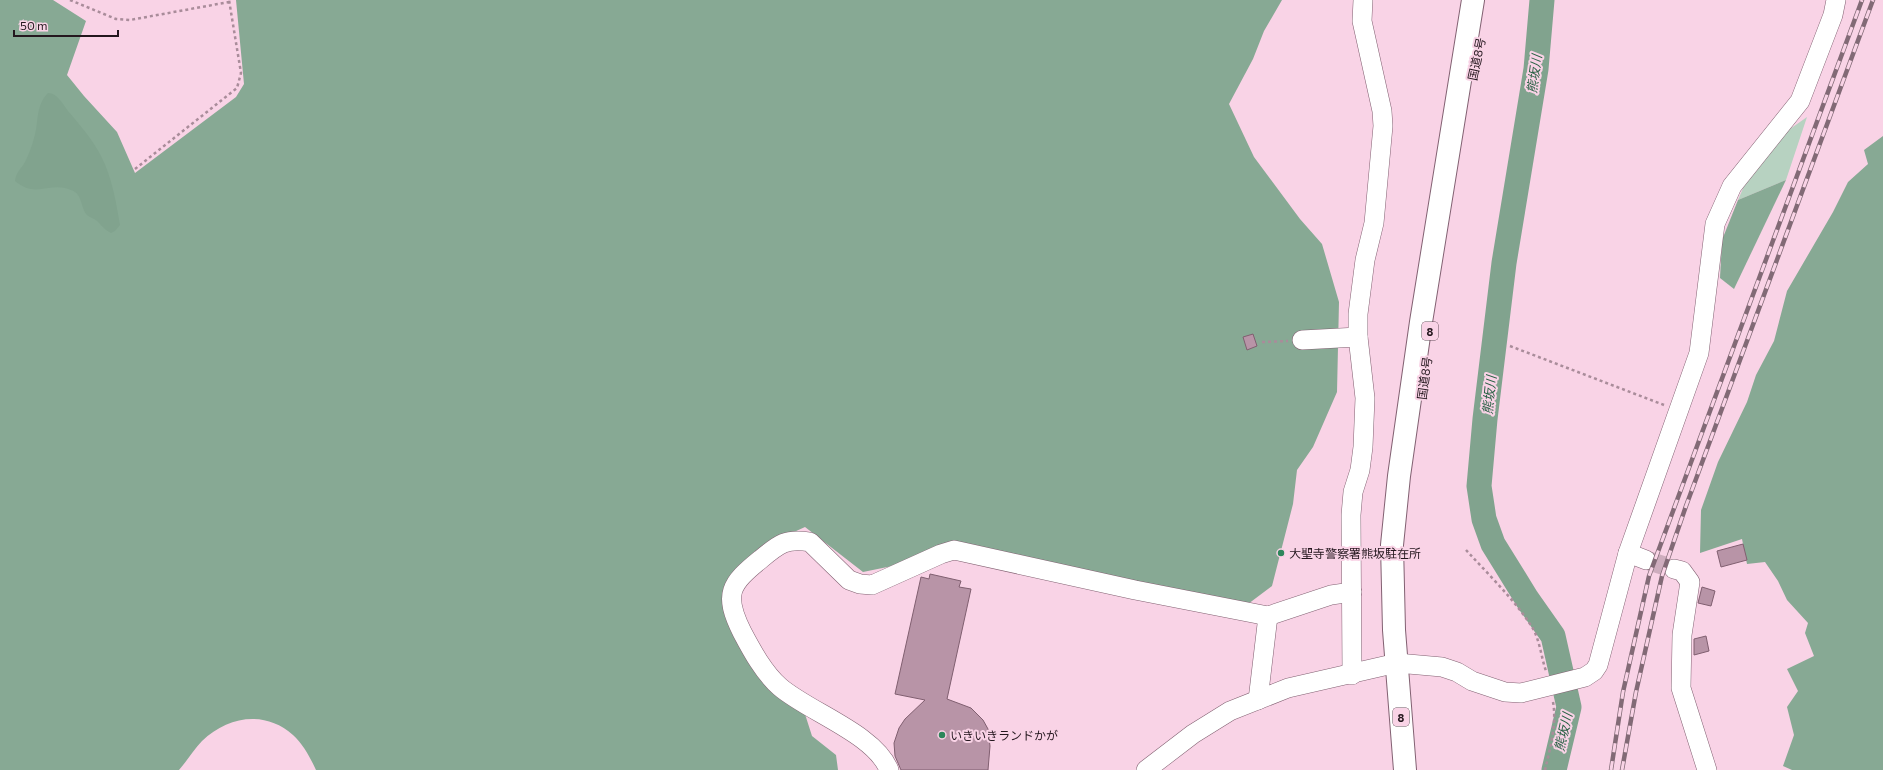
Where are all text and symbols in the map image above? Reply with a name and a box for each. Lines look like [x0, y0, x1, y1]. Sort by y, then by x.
scale bar [14, 12, 118, 38]
text: 50 m [20, 18, 48, 32]
street label: 国道8号 [1465, 36, 1487, 82]
water label: 熊坂川 [1523, 52, 1545, 94]
road number: 8 [1422, 322, 1438, 340]
street label: 国道8号 [1414, 356, 1434, 400]
water label: 熊坂川 [1479, 373, 1499, 415]
place label: 大聖寺警察署熊坂駐在所 [1289, 546, 1421, 560]
marker: 大聖寺警察署熊坂駐在所 [1276, 548, 1286, 558]
road number: 8 [1393, 708, 1409, 726]
water label: 熊坂川 [1551, 709, 1576, 753]
place label: いきいきランドかが [950, 728, 1058, 742]
marker: いきいきランドかが [937, 730, 947, 740]

